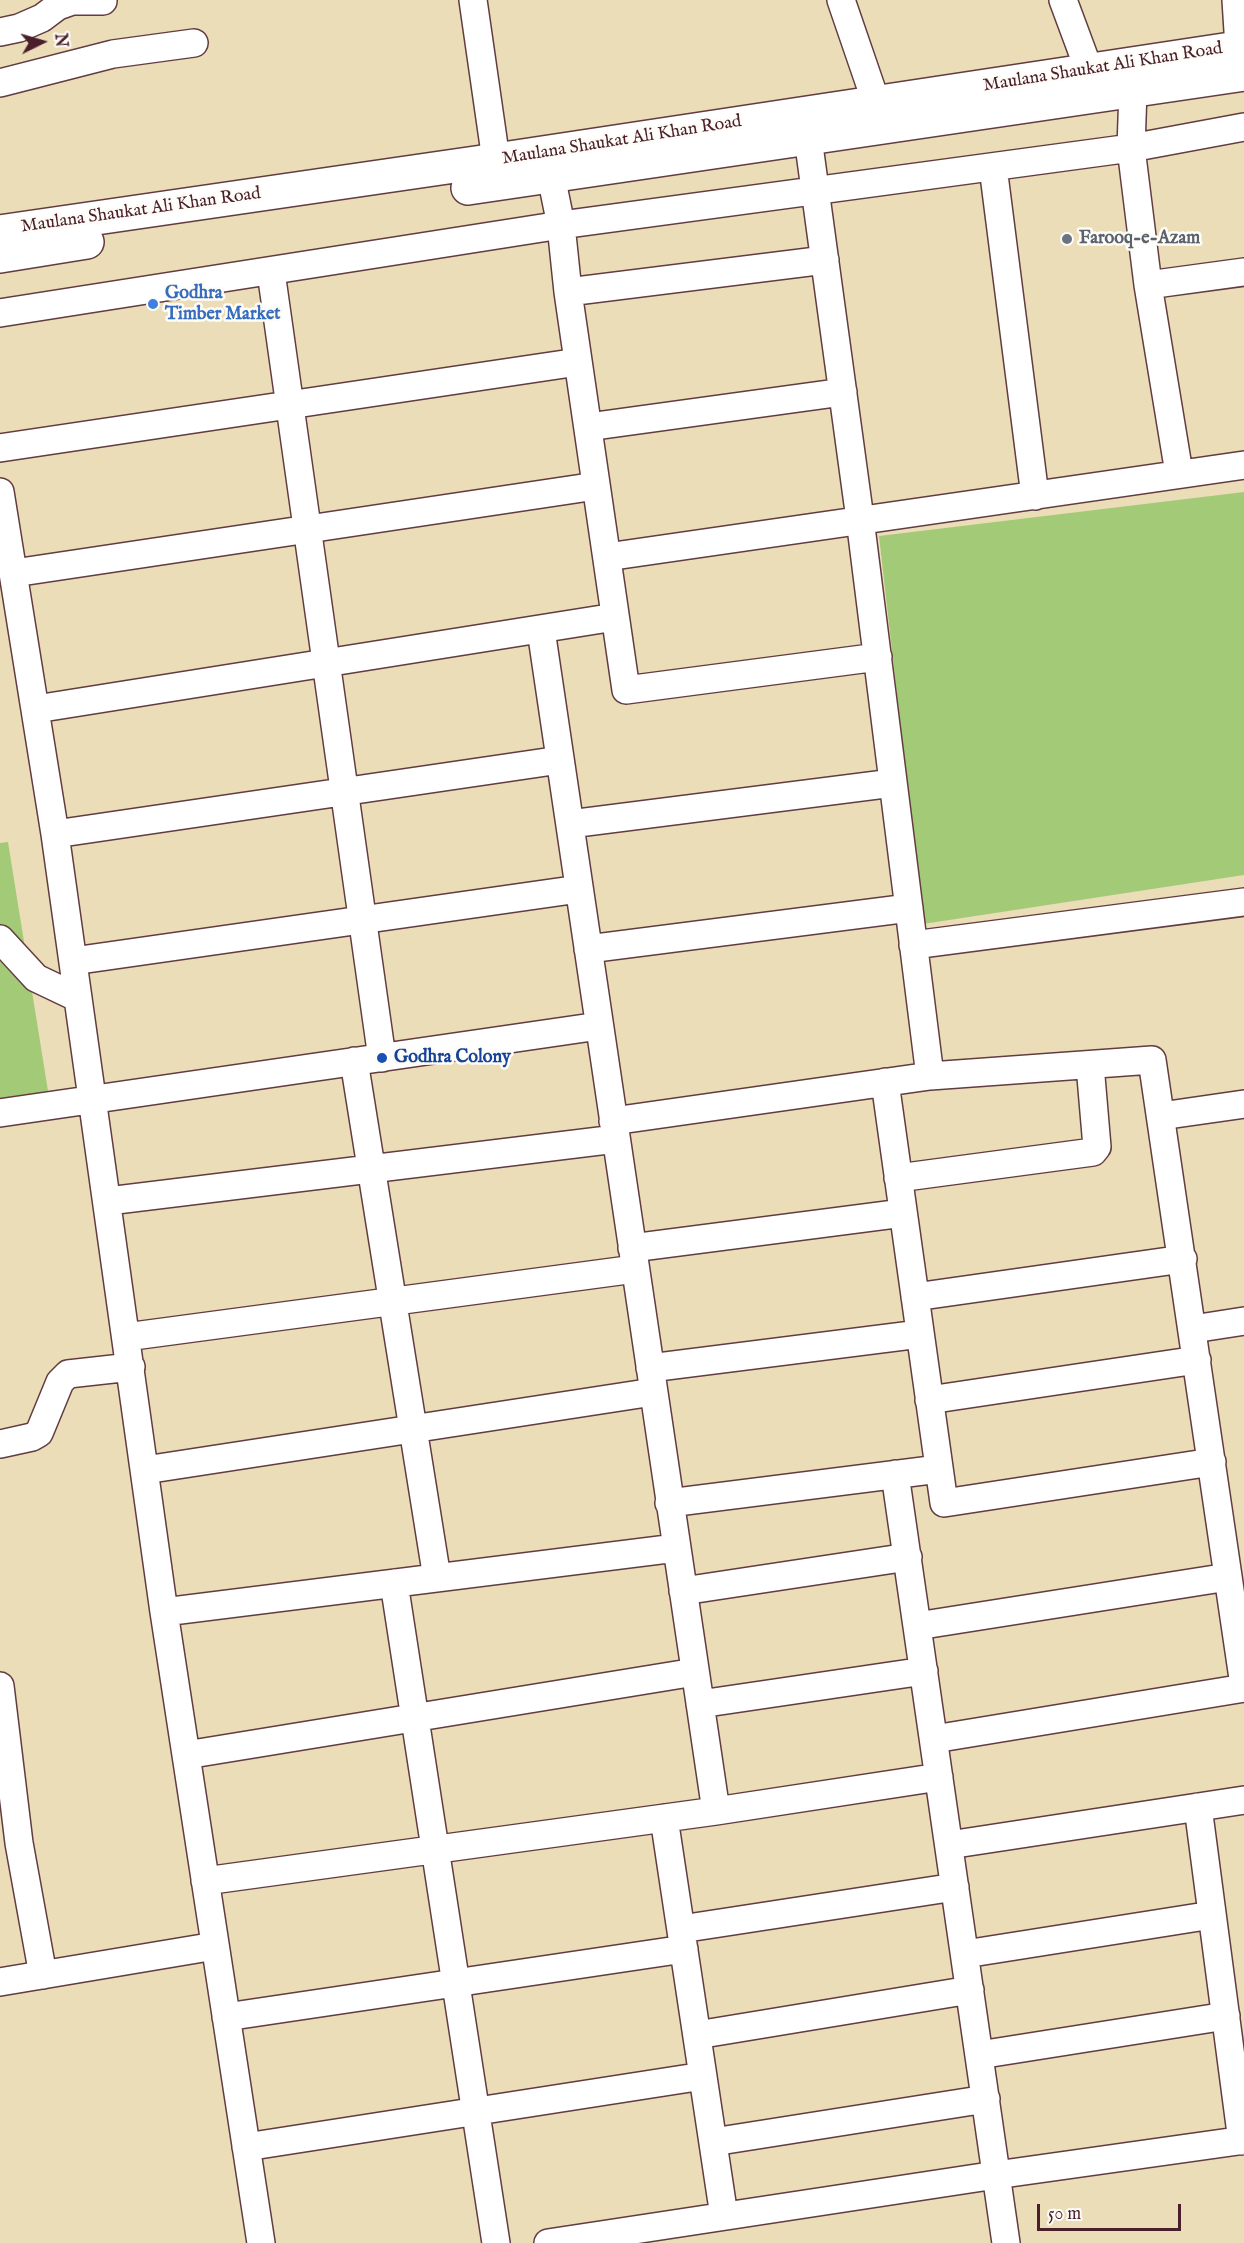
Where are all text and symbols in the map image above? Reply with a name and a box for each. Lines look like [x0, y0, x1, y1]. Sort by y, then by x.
north arrow [12, 12, 72, 72]
text: N [49, 33, 70, 48]
street label: Maulana Shaukat Ali Khan Road [982, 38, 1224, 98]
street label: Maulana Shaukat Ali Khan Road [501, 111, 743, 171]
street label: Maulana Shaukat Ali Khan Road [20, 183, 262, 239]
place label: Farooq-e-Azam [1079, 228, 1200, 250]
marker: Farooq-e-Azam [1060, 232, 1074, 246]
place label: Godhra Timber Market [165, 283, 280, 326]
marker: Godhra Timber Market [146, 297, 160, 311]
place label: Godhra Colony [394, 1047, 511, 1069]
marker: Godhra Colony [375, 1051, 389, 1065]
scale bar [1040, 2192, 1184, 2230]
text: 50 m [1048, 2203, 1081, 2226]

